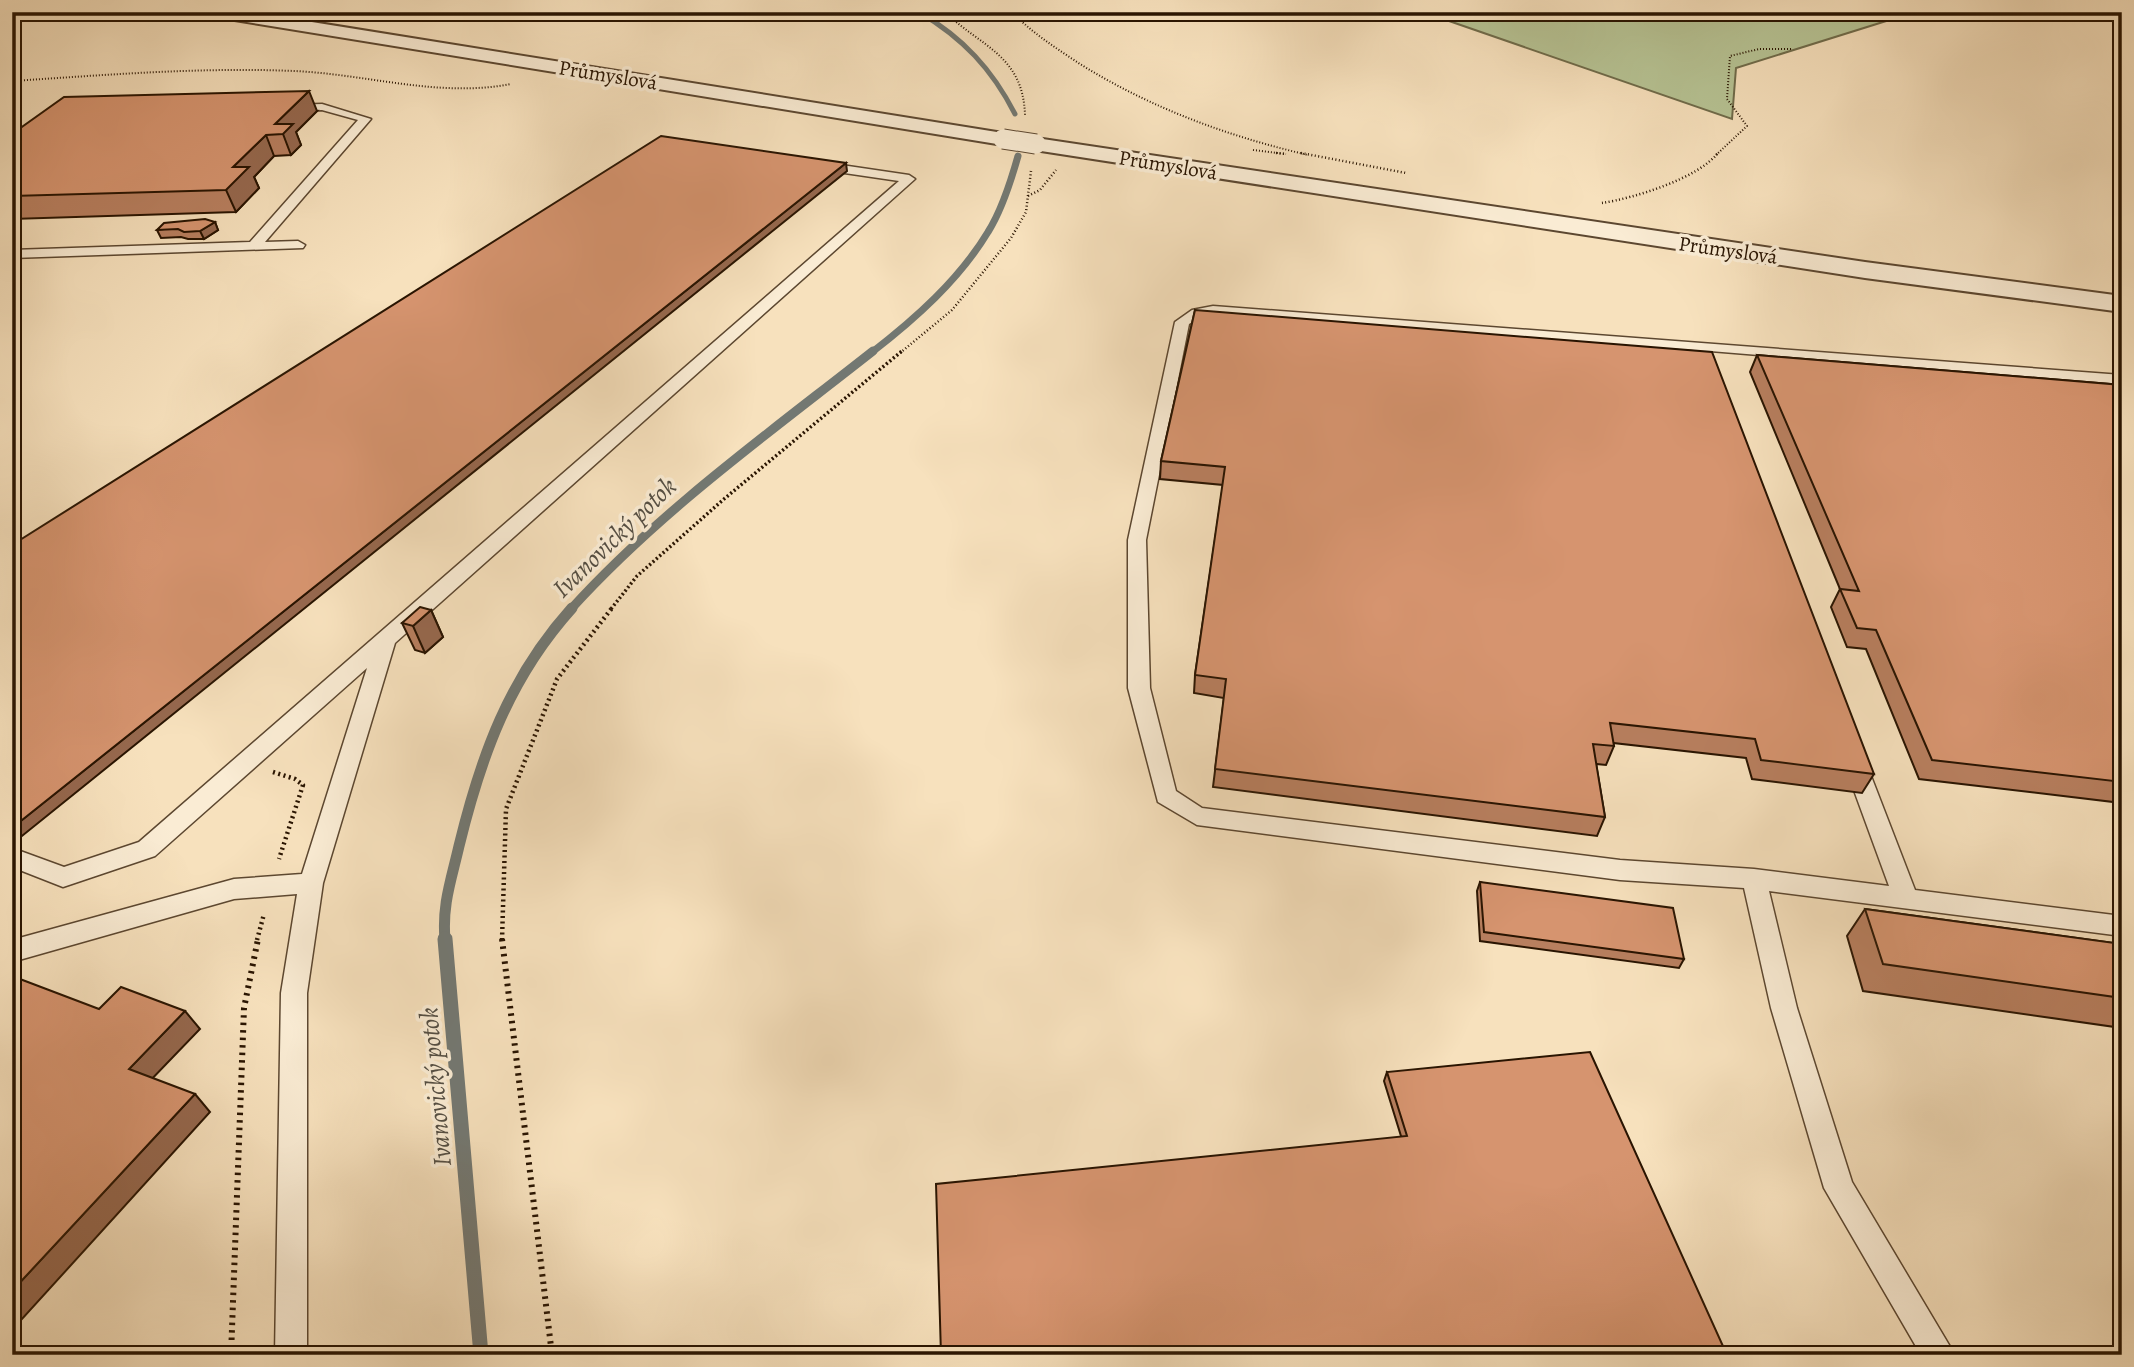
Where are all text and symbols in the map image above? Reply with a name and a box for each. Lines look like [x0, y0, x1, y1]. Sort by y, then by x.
street label: Průmyslová [557, 53, 660, 97]
street label: Průmyslová [1117, 143, 1220, 187]
street label: Průmyslová [1677, 229, 1780, 271]
water label: Ivanovický potok [545, 469, 684, 605]
water label: Ivanovický potok [411, 1006, 460, 1168]

